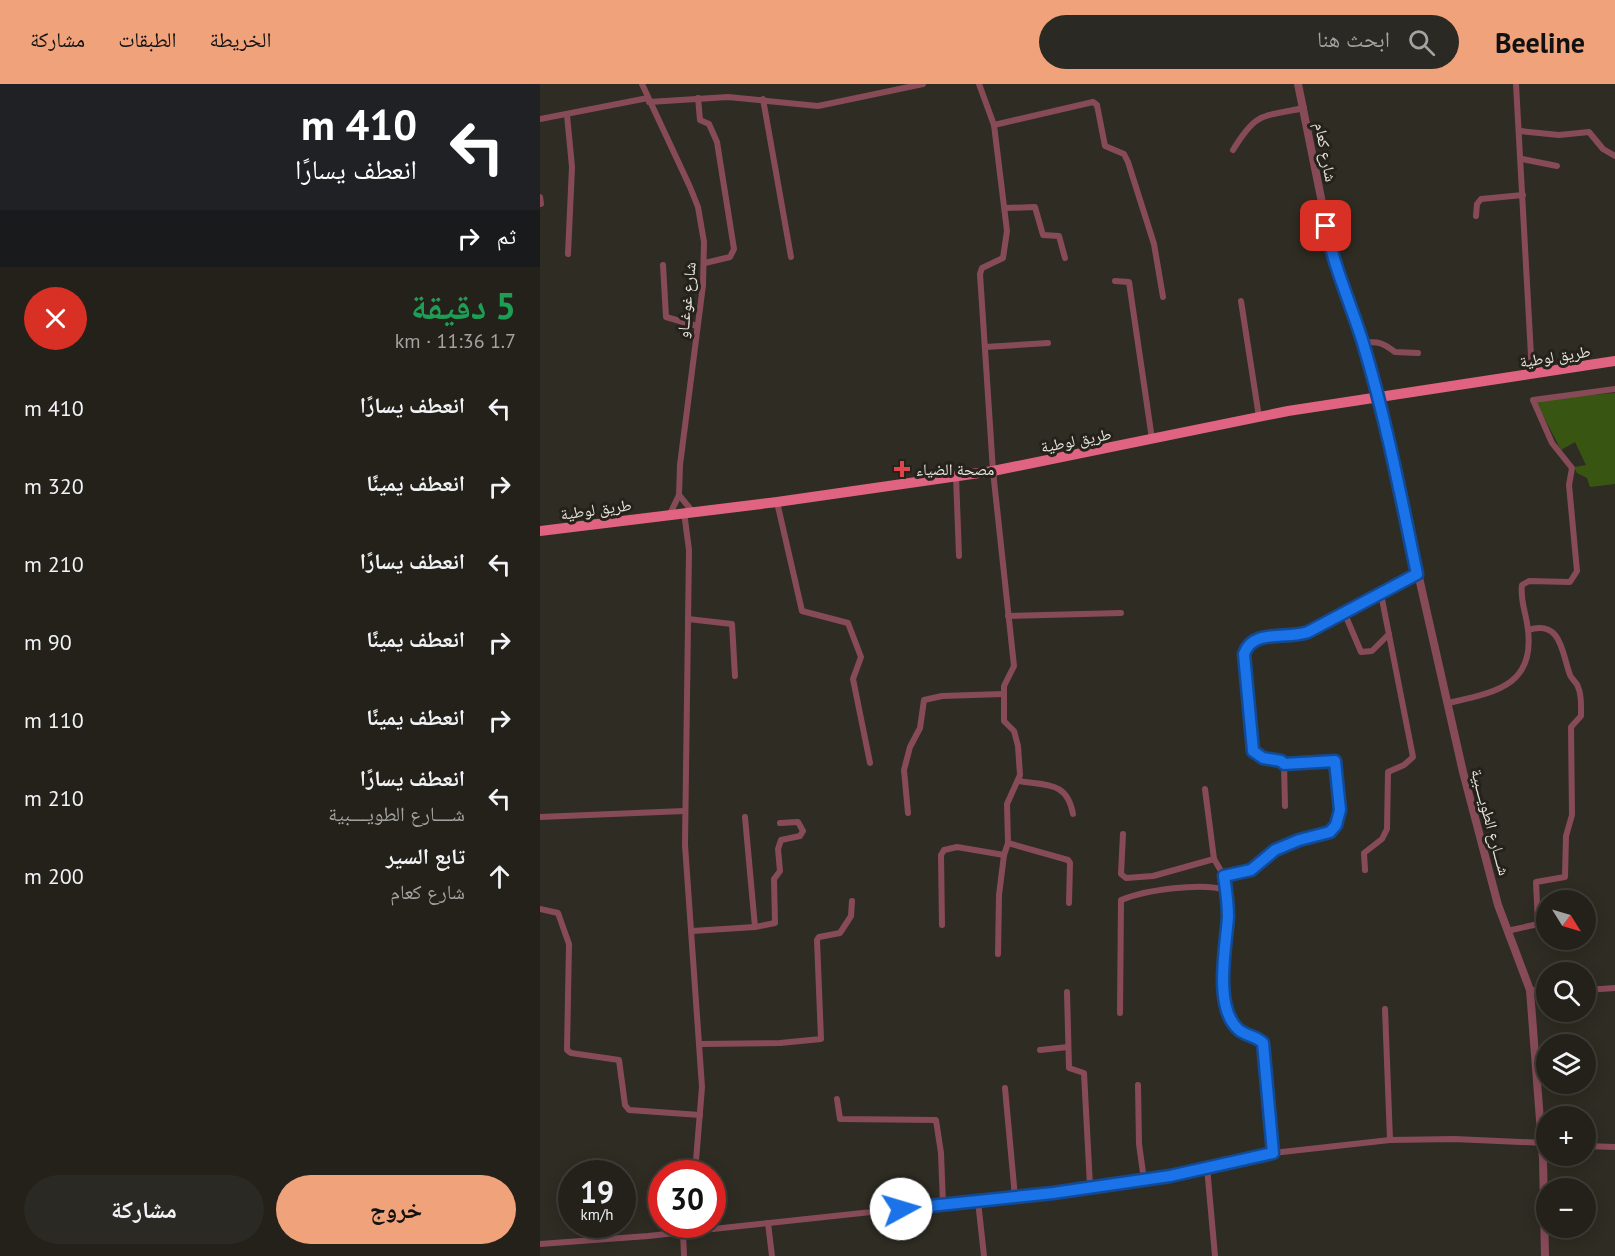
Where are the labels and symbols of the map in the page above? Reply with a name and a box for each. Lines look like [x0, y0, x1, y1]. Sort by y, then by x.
street label: شارع كعام [1309, 121, 1342, 183]
pin [1300, 200, 1351, 251]
street label: شارع غوغــاو [672, 261, 701, 339]
street label: طريق لوطية [1518, 341, 1592, 372]
street label: طريق لوطية [1039, 423, 1113, 458]
place label: مصحة الضياء [916, 459, 994, 479]
marker: مصحة الضياء [893, 460, 911, 478]
street label: طريق لوطية [559, 494, 633, 525]
street label: شــــارع الطويــــبية [1466, 767, 1515, 878]
north arrow [1536, 890, 1596, 950]
speed limit sign: 30 [648, 1160, 726, 1238]
position arrow [869, 1177, 933, 1241]

